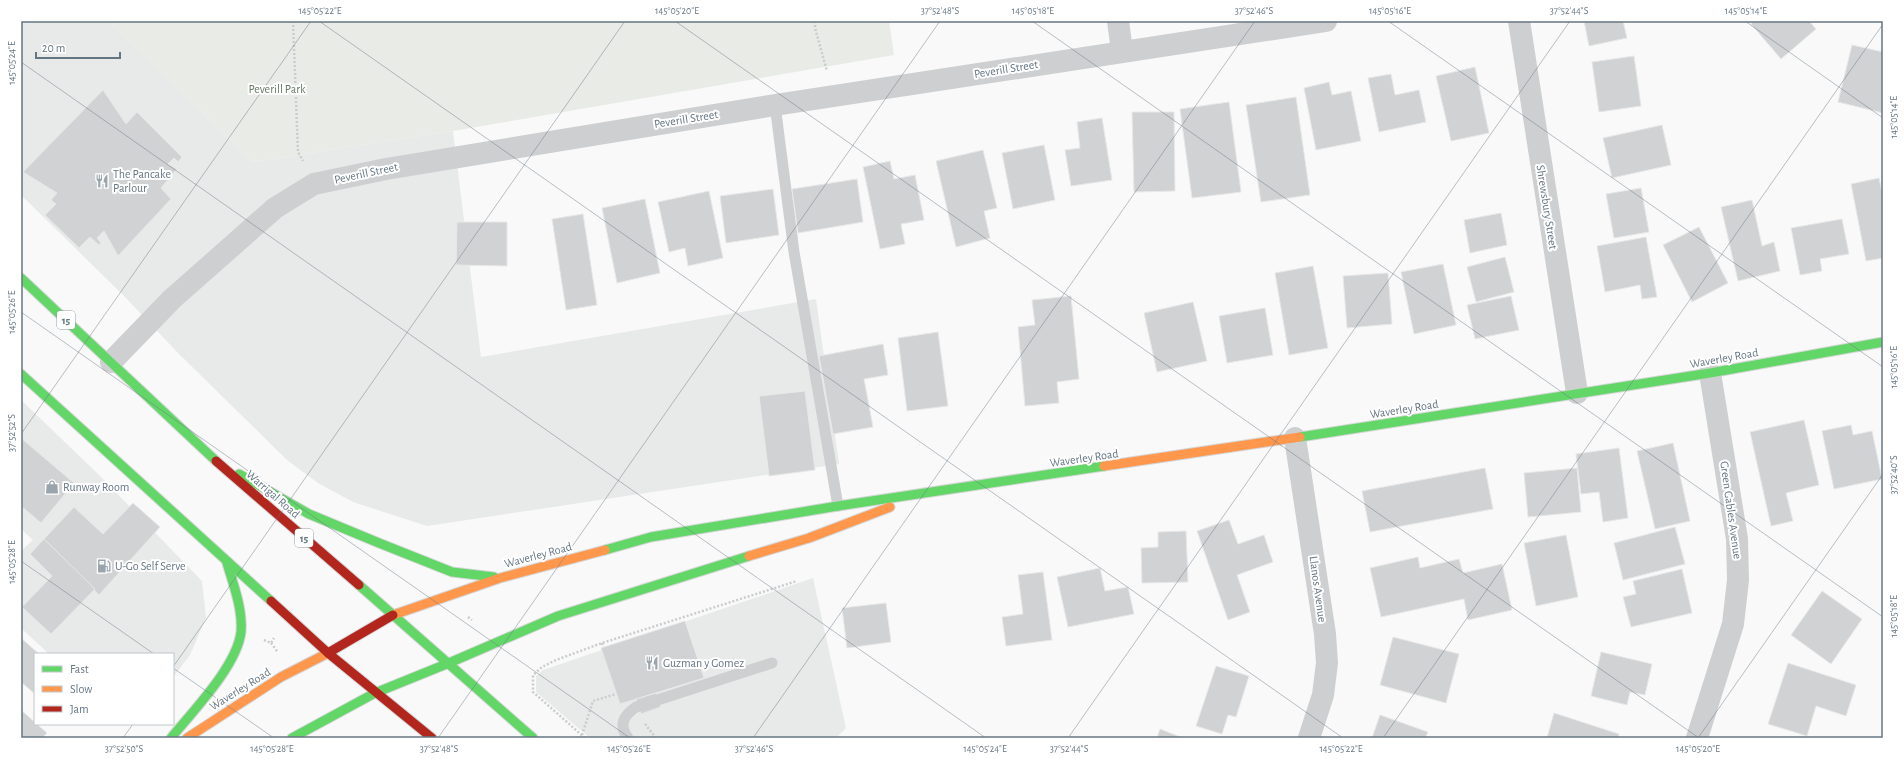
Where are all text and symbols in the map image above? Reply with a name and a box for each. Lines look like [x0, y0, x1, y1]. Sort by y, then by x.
text: 145°05'22"E [298, 6, 342, 16]
text: 145°05'20"E [655, 6, 699, 16]
text: 37°52'48"S [921, 6, 960, 16]
text: 145°05'18"E [1012, 6, 1054, 16]
text: 37°52'46"S [1235, 6, 1274, 16]
text: 145°05'16"E [1369, 6, 1411, 16]
text: 37°52'44"S [1550, 6, 1589, 16]
text: 145°05'14"E [1725, 6, 1767, 16]
scale bar [36, 34, 120, 60]
text: 145°05'24"E [7, 41, 17, 85]
text: 20 m [42, 42, 65, 54]
street label: Peverill Street [973, 58, 1039, 80]
park label: Peverill Park [248, 83, 306, 95]
text: 145°05'14"E [1889, 96, 1899, 138]
street label: Peverill Street [653, 108, 719, 130]
street label: Peverill Street [333, 160, 399, 186]
street label: Shrewsbury Street [1533, 164, 1560, 250]
place label: The Pancake Parlour [113, 168, 171, 194]
restaurant icon: The Pancake Parlour [94, 173, 110, 189]
text: 145°05'26"E [7, 290, 17, 334]
road number: 15 [57, 311, 75, 329]
street label: Waverley Road [1689, 346, 1759, 371]
text: 145°05'16"E [1889, 346, 1899, 388]
street label: Waverley Road [1369, 398, 1439, 421]
text: 37°52'52"S [7, 414, 17, 452]
street label: Waverley Road [1049, 447, 1119, 470]
text: 37°52'40"S [1889, 455, 1899, 495]
street label: Green Gables Avenue [1718, 460, 1744, 560]
street label: Warrigal Road [244, 468, 302, 520]
shop icon: Runway Room [44, 479, 60, 495]
place label: Runway Room [63, 481, 129, 494]
road number: 15 [295, 529, 313, 547]
text: 145°05'28"E [7, 540, 17, 584]
street label: Waverley Road [503, 540, 573, 571]
street label: Llanos Avenue [1307, 555, 1329, 623]
fuel station icon: U-Go Self Serve [96, 558, 112, 574]
place label: U-Go Self Serve [115, 560, 186, 572]
text: 145°05'18"E [1889, 595, 1899, 637]
legend [34, 653, 174, 725]
restaurant icon: Guzman y Gomez [644, 655, 660, 671]
place label: Guzman y Gomez [663, 657, 744, 670]
text: Fast [70, 663, 89, 675]
street label: Waverley Road [207, 666, 273, 713]
text: Slow [70, 683, 92, 695]
text: Jam [70, 703, 89, 715]
text: 37°52'50"S [105, 744, 144, 754]
text: 145°05'28"E [250, 744, 294, 754]
text: 37°52'48"S [420, 744, 459, 754]
text: 145°05'26"E [607, 744, 651, 754]
text: 37°52'46"S [735, 744, 774, 754]
text: 145°05'24"E [963, 744, 1007, 754]
text: 37°52'44"S [1050, 744, 1089, 754]
text: 145°05'22"E [1319, 744, 1363, 754]
text: 145°05'20"E [1676, 744, 1720, 754]

